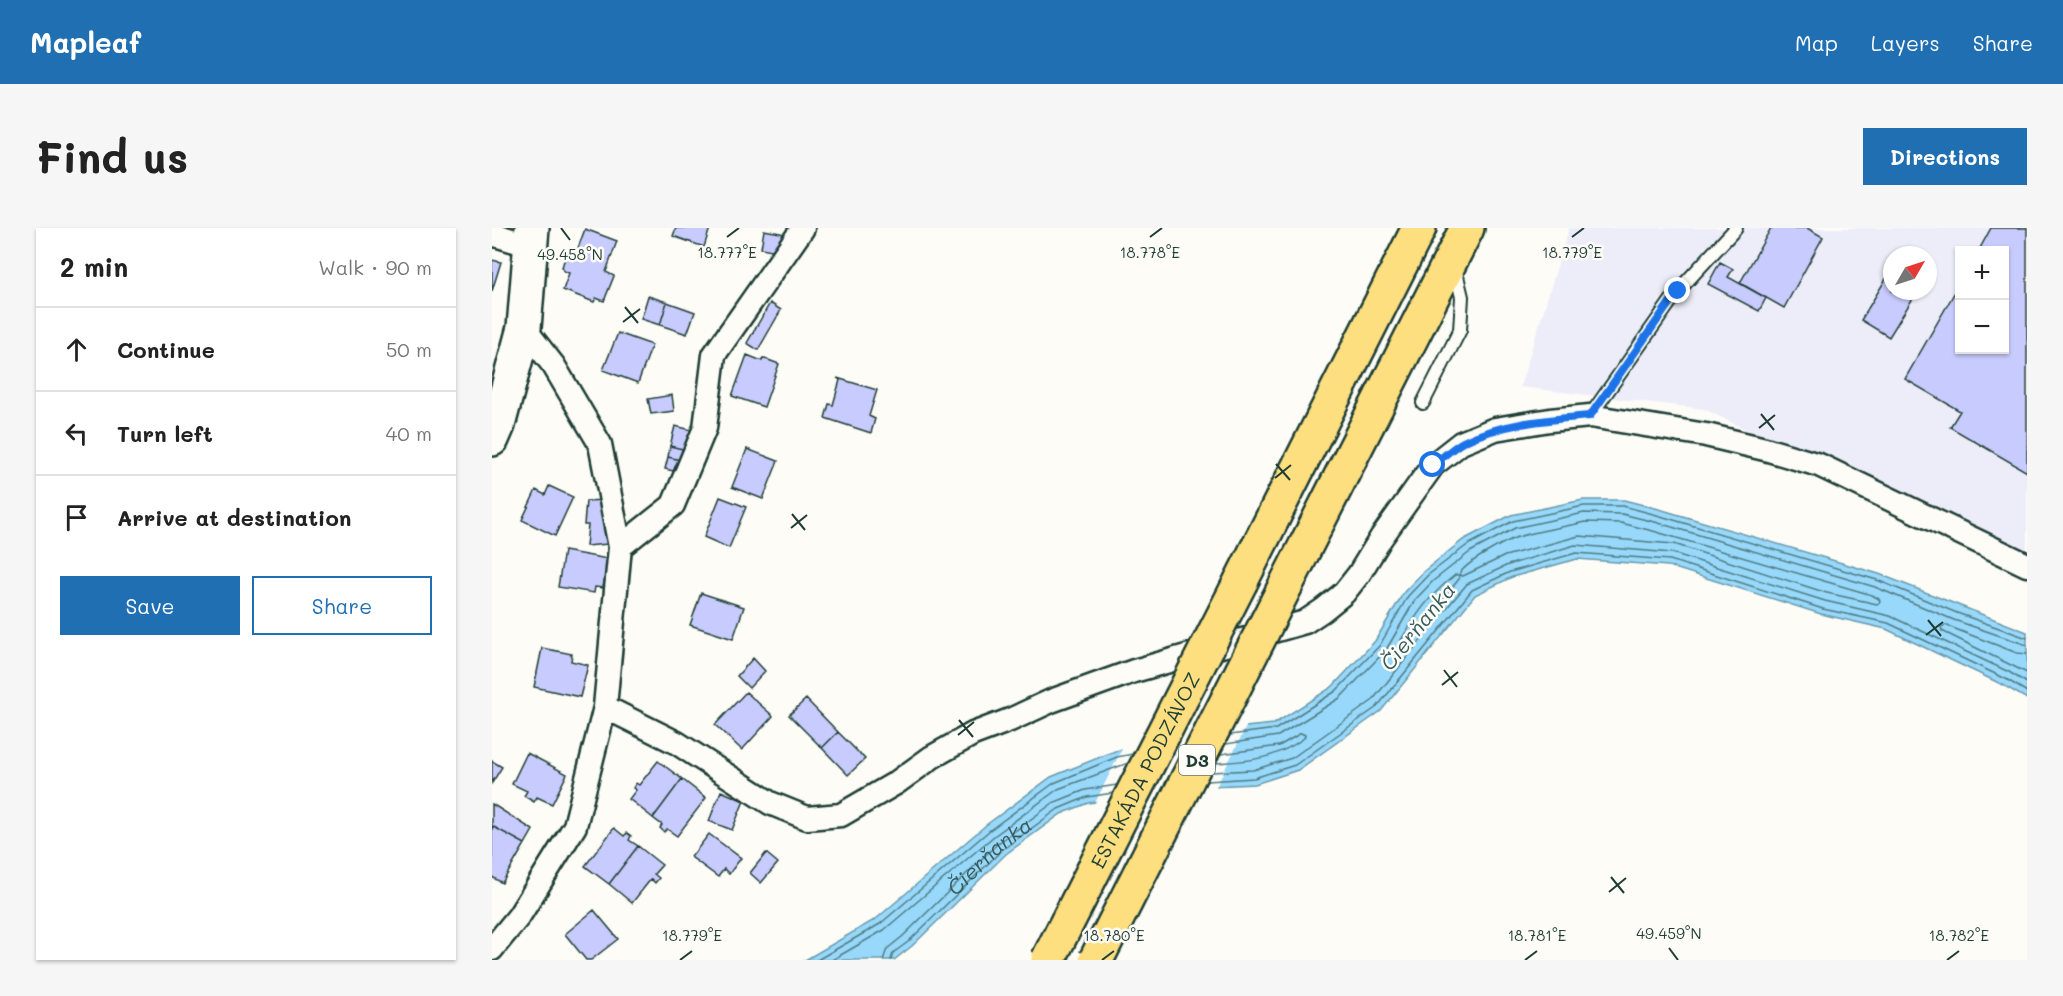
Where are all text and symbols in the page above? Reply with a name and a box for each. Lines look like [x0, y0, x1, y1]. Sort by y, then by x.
text: Mapleaf [30, 24, 141, 60]
text: Map [1795, 29, 1838, 56]
text: Layers [1871, 29, 1940, 56]
text: Share [1973, 29, 2033, 56]
button: Directions [1863, 128, 2027, 185]
text: Find us [36, 129, 188, 184]
text: 18.777°E [697, 242, 757, 262]
text: 18.778°E [1120, 242, 1181, 262]
text: 18.779°E [1542, 242, 1602, 262]
text: 49.458°N [537, 244, 603, 264]
north arrow [1883, 246, 1937, 300]
map controls [1955, 246, 2009, 354]
button: + [1955, 246, 2009, 300]
text: 2 min [60, 250, 128, 284]
text: Walk · 90 m [318, 254, 432, 280]
route end [1664, 277, 1690, 303]
button: − [1955, 300, 2009, 354]
icon: ahead [60, 333, 93, 366]
text: Continue [117, 335, 215, 364]
text: 50 m [386, 336, 432, 362]
icon: left [60, 417, 93, 450]
text: Turn left [117, 419, 213, 448]
text: 40 m [386, 420, 432, 446]
route start [1419, 451, 1445, 477]
icon: arrive [60, 501, 93, 534]
text: Arrive at destination [117, 503, 352, 532]
button: Save [60, 576, 240, 635]
button: Share [252, 576, 432, 635]
water label: Čierňanka [1373, 576, 1461, 676]
street label: ESTAKÁDA PODZÁVOZ [1084, 668, 1205, 872]
road number: D3 [1179, 745, 1215, 775]
water label: Čierňanka [940, 810, 1036, 900]
text: 49.459°N [1636, 923, 1702, 943]
text: 18.779°E [662, 925, 722, 945]
text: 18.780°E [1083, 925, 1145, 945]
text: 18.781°E [1508, 925, 1567, 945]
text: 18.782°E [1929, 925, 1990, 945]

